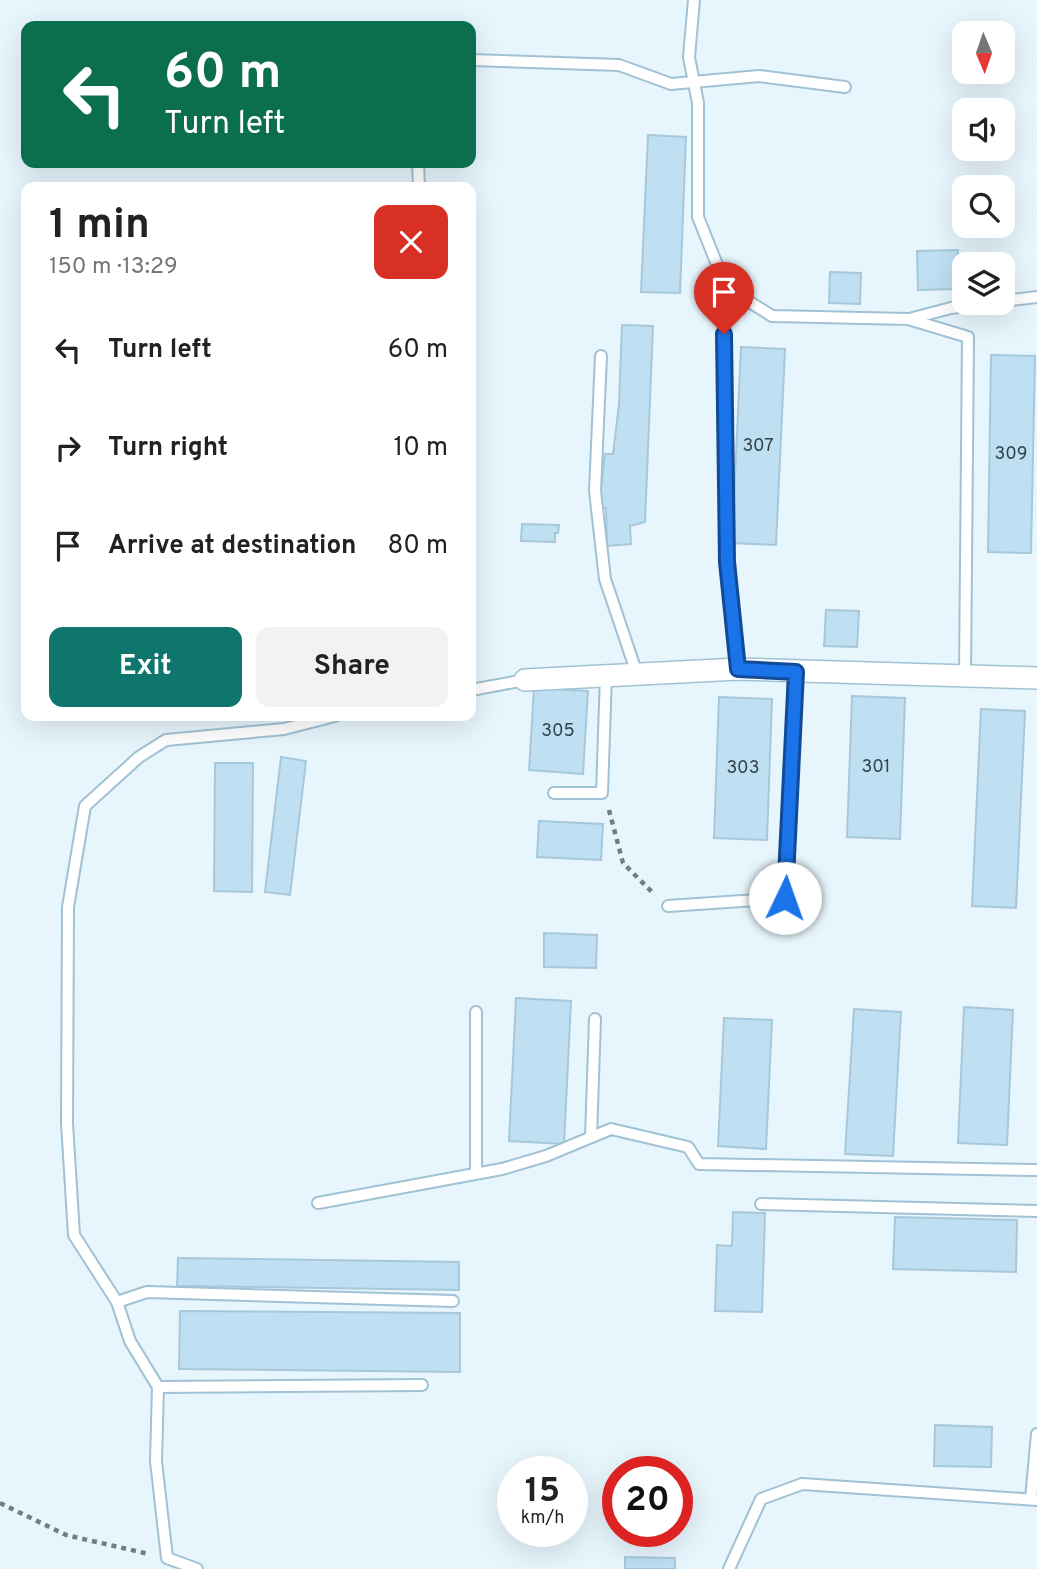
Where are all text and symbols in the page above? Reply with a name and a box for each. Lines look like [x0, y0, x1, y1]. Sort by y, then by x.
north arrow [952, 21, 1015, 84]
map controls [952, 21, 1015, 315]
text: 60 m [164, 44, 282, 106]
icon: left [49, 49, 140, 140]
button: sound [952, 98, 1015, 161]
text: Turn left [164, 105, 285, 145]
button: search [952, 175, 1015, 238]
text: 1 min [49, 200, 150, 253]
button: close [374, 205, 448, 279]
button: layers [952, 252, 1015, 315]
text: 150 m · 13:29 [49, 253, 178, 282]
pin [694, 262, 754, 334]
icon: arrive [705, 273, 743, 311]
icon: left [49, 331, 87, 369]
text: Turn left [108, 334, 212, 367]
text: 60 m [388, 334, 448, 367]
icon: right [49, 429, 87, 467]
text: Turn right [108, 432, 228, 465]
text: 10 m [393, 432, 448, 465]
house number: 307 [742, 435, 774, 458]
house number: 309 [995, 443, 1027, 466]
icon: arrive [49, 527, 87, 565]
text: Arrive at destination [108, 530, 356, 563]
text: 80 m [388, 530, 448, 563]
button: Exit [49, 627, 242, 707]
button: Share [256, 627, 448, 707]
house number: 305 [541, 720, 575, 743]
house number: 301 [862, 756, 890, 779]
house number: 303 [726, 757, 760, 780]
position arrow [748, 861, 822, 935]
speed limit sign: 20 [602, 1456, 693, 1547]
text: 15 [525, 1470, 560, 1514]
text: km/h [521, 1507, 564, 1530]

